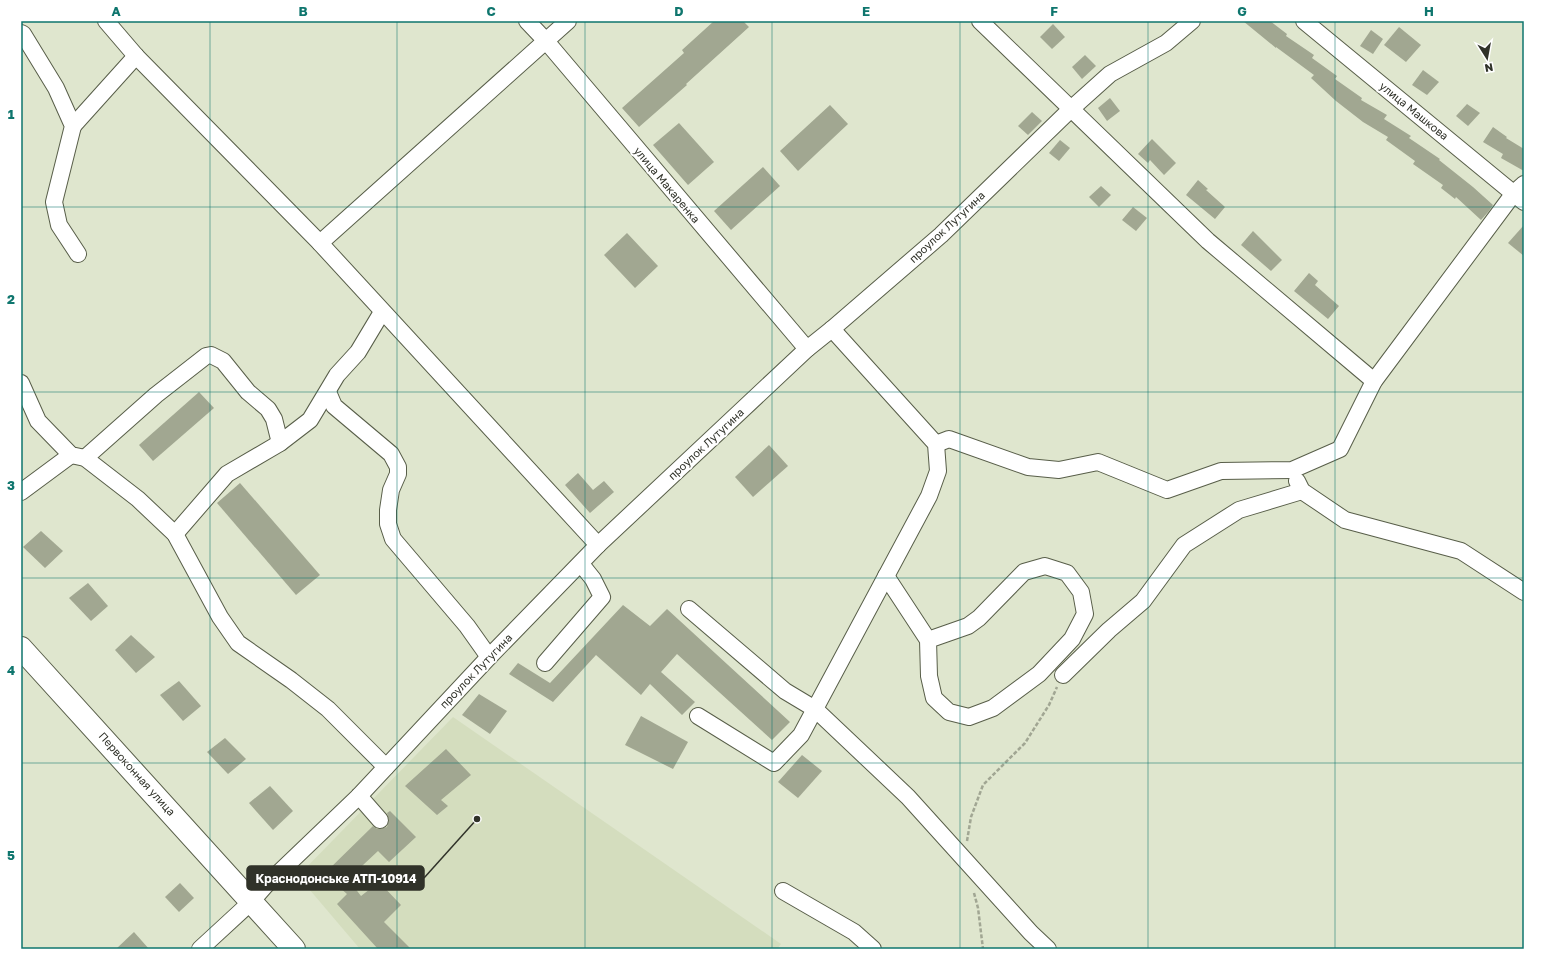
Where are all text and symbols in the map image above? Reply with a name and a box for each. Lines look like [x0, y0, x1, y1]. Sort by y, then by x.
text: A [111, 3, 121, 19]
text: B [298, 3, 308, 19]
text: C [486, 3, 496, 19]
text: D [674, 3, 684, 19]
text: E [862, 3, 870, 19]
text: F [1050, 3, 1058, 19]
text: G [1237, 3, 1247, 19]
text: H [1424, 3, 1434, 19]
north arrow [1467, 38, 1507, 78]
text: N [1484, 61, 1494, 75]
street label: улица Машкова [1377, 79, 1451, 142]
text: 1 [8, 106, 15, 122]
street label: улица Макаренка [632, 144, 703, 225]
street label: проулок Лутугина [906, 188, 987, 265]
text: 2 [7, 291, 15, 307]
street label: проулок Лутугина [665, 405, 746, 482]
text: 3 [7, 477, 15, 493]
street label: проулок Лутугина [437, 631, 515, 711]
text: 4 [7, 662, 15, 678]
street label: Первоконная улица [96, 729, 178, 818]
text: 5 [7, 847, 15, 863]
callout: Краснодонське АТП-10914 [247, 866, 424, 890]
text: Краснодонське АТП-10914 [255, 871, 417, 886]

